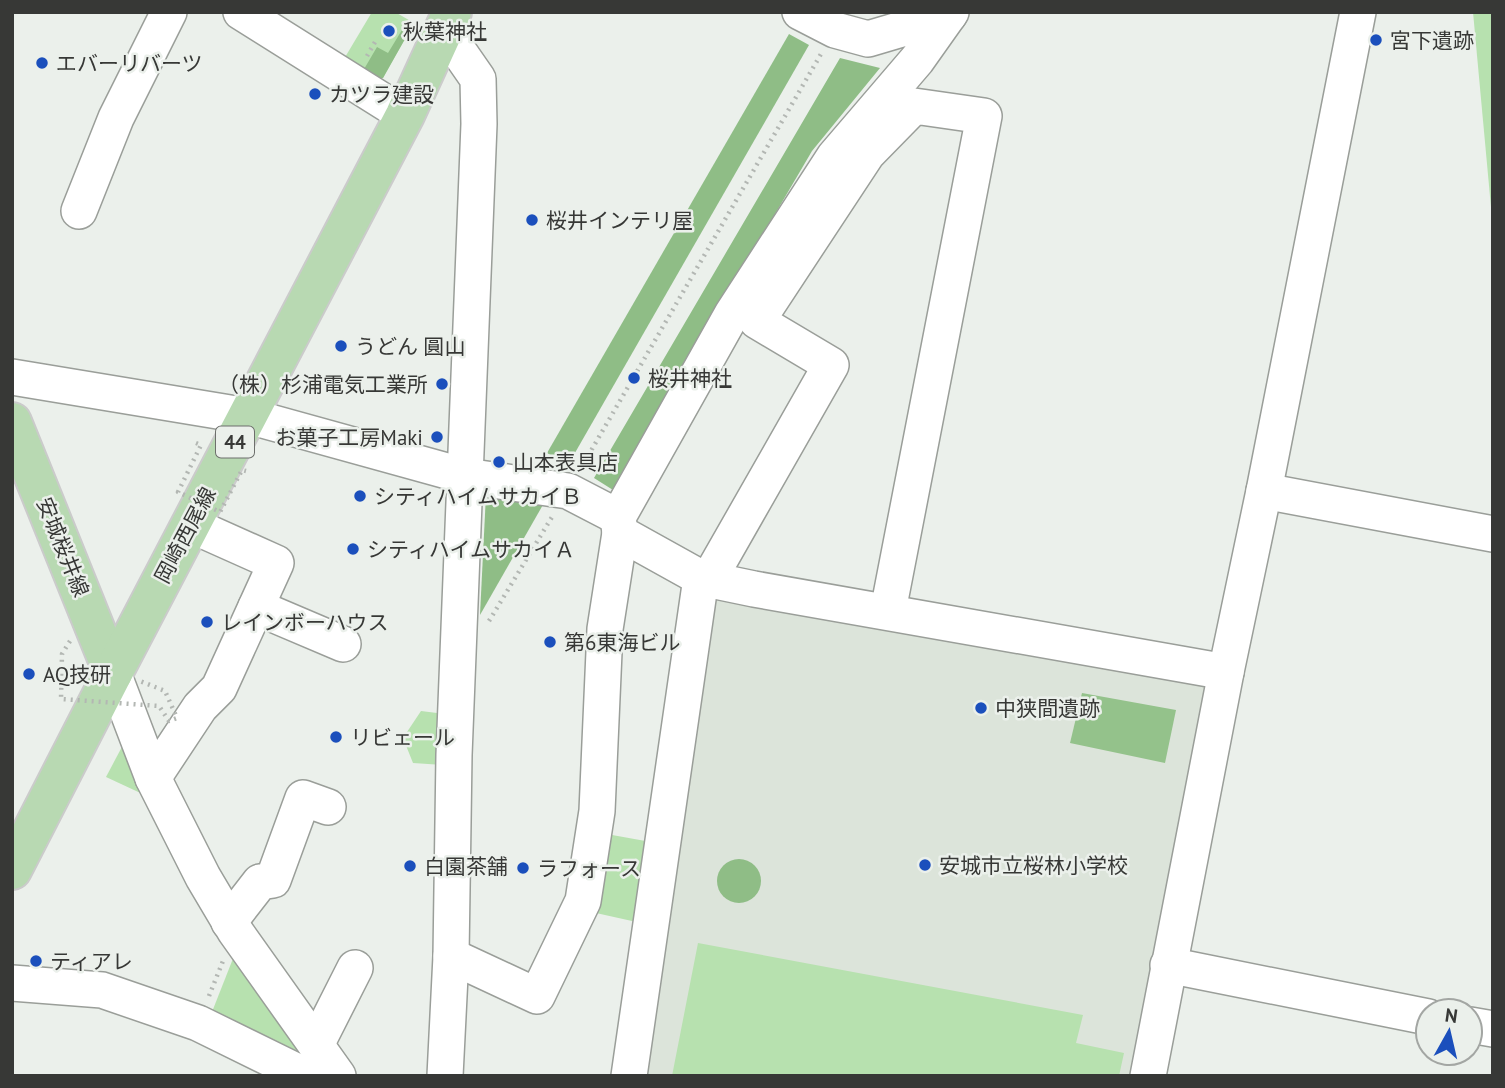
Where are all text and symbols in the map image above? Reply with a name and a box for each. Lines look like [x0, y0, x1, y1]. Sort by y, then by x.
place label: 秋葉神社 [403, 18, 487, 45]
marker: 秋葉神社 [381, 23, 397, 39]
place label: 宮下遺跡 [1390, 27, 1474, 54]
marker: 宮下遺跡 [1368, 32, 1384, 48]
place label: エバーリバーツ [56, 50, 203, 77]
marker: エバーリバーツ [34, 55, 50, 71]
place label: カツラ建設 [329, 81, 434, 108]
marker: カツラ建設 [307, 86, 323, 102]
place label: 桜井インテリ屋 [546, 207, 693, 234]
marker: 桜井インテリ屋 [524, 212, 540, 228]
place label: うどん 圓山 [355, 333, 466, 360]
marker: うどん 圓山 [333, 338, 349, 354]
place label: 桜井神社 [648, 365, 732, 392]
marker: 桜井神社 [626, 370, 642, 386]
place label: （株）杉浦電気工業所 [218, 371, 428, 398]
marker: （株）杉浦電気工業所 [434, 376, 450, 392]
place label: お菓子工房Maki [275, 424, 423, 451]
road number: 44 [216, 426, 254, 458]
marker: お菓子工房Maki [429, 429, 445, 445]
place label: 山本表具店 [513, 449, 618, 476]
marker: 山本表具店 [491, 454, 507, 470]
street label: 岡崎西尾線 [148, 482, 222, 588]
place label: シティハイムサカイＢ [374, 483, 582, 510]
marker: シティハイムサカイＢ [352, 488, 368, 504]
street label: 安城桜井線 [31, 493, 95, 601]
place label: シティハイムサカイＡ [367, 536, 575, 563]
marker: シティハイムサカイＡ [345, 541, 361, 557]
place label: レインボーハウス [221, 609, 389, 636]
marker: レインボーハウス [199, 614, 215, 630]
place label: 第6東海ビル [564, 629, 680, 656]
marker: 第6東海ビル [542, 634, 558, 650]
place label: AQ技研 [43, 661, 111, 688]
marker: AQ技研 [21, 666, 37, 682]
place label: 中狭間遺跡 [995, 695, 1100, 722]
marker: 中狭間遺跡 [973, 700, 989, 716]
place label: リビェール [350, 724, 455, 751]
marker: リビェール [328, 729, 344, 745]
place label: 安城市立桜林小学校 [939, 852, 1128, 879]
place label: 白園茶舗 [424, 853, 508, 880]
place label: ラフォース [537, 855, 641, 882]
marker: 安城市立桜林小学校 [917, 857, 933, 873]
marker: 白園茶舗 [402, 858, 418, 874]
marker: ラフォース [515, 860, 531, 876]
place label: ティアレ [50, 948, 133, 975]
marker: ティアレ [28, 953, 44, 969]
north arrow [1414, 997, 1484, 1067]
text: N [1444, 1002, 1459, 1028]

